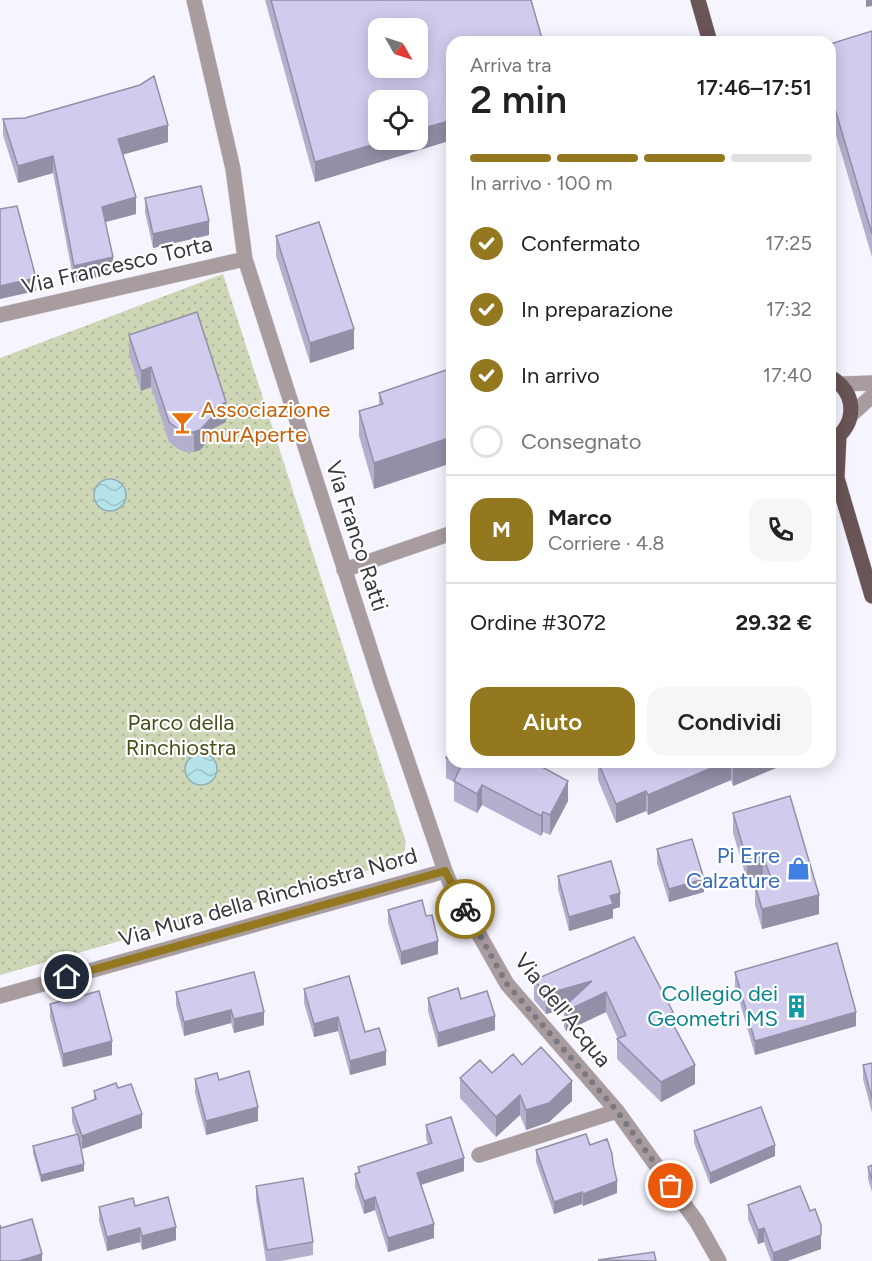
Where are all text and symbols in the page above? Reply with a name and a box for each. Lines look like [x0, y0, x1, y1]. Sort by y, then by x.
north arrow [368, 18, 428, 78]
map controls [368, 18, 428, 150]
text: Arriva tra [470, 53, 552, 77]
text: 17:46–17:51 [697, 74, 812, 101]
text: 2 min [470, 76, 567, 123]
button: locate [368, 90, 428, 150]
text: In arrivo · 100 m [470, 171, 612, 195]
icon: check [470, 227, 503, 260]
street label: Via Francesco Torta [19, 230, 215, 300]
text: Confermato [521, 230, 640, 257]
text: 17:25 [765, 231, 812, 255]
icon: check [470, 293, 503, 326]
text: In preparazione [521, 296, 673, 323]
text: 17:32 [766, 297, 812, 321]
icon: check [470, 359, 503, 392]
text: In arrivo [521, 362, 600, 389]
text: 17:40 [763, 363, 812, 387]
place label: Associazione murAperte [201, 396, 330, 448]
bar icon: Associazione murAperte [170, 409, 196, 435]
text: Consegnato [521, 428, 642, 455]
street label: Via Franco Ratti [320, 457, 394, 615]
button: phone [749, 498, 812, 561]
text: Marco [548, 504, 612, 531]
text: M [492, 516, 511, 543]
text: Corriere · 4.8 [548, 531, 665, 555]
text: Ordine #3072 [470, 609, 606, 636]
text: 29.32 € [736, 609, 812, 636]
button: Aiuto [470, 687, 635, 756]
button: Condividi [647, 687, 812, 756]
park label: Parco della Rinchiostra [126, 709, 236, 761]
street label: Via Mura della Rinchiostra Nord [116, 841, 420, 953]
place label: Pi Erre Calzature [686, 842, 780, 894]
shop icon: Pi Erre Calzature [785, 855, 811, 881]
courier [435, 879, 495, 939]
icon: bike [449, 893, 482, 926]
street label: Via dell'Acqua [509, 948, 617, 1072]
pin [41, 951, 92, 1002]
icon: home [50, 960, 83, 993]
place label: Collegio dei Geometri MS [647, 980, 778, 1032]
building icon: Collegio dei Geometri MS [783, 993, 809, 1019]
pin [645, 1160, 696, 1211]
icon: bag [654, 1169, 687, 1202]

